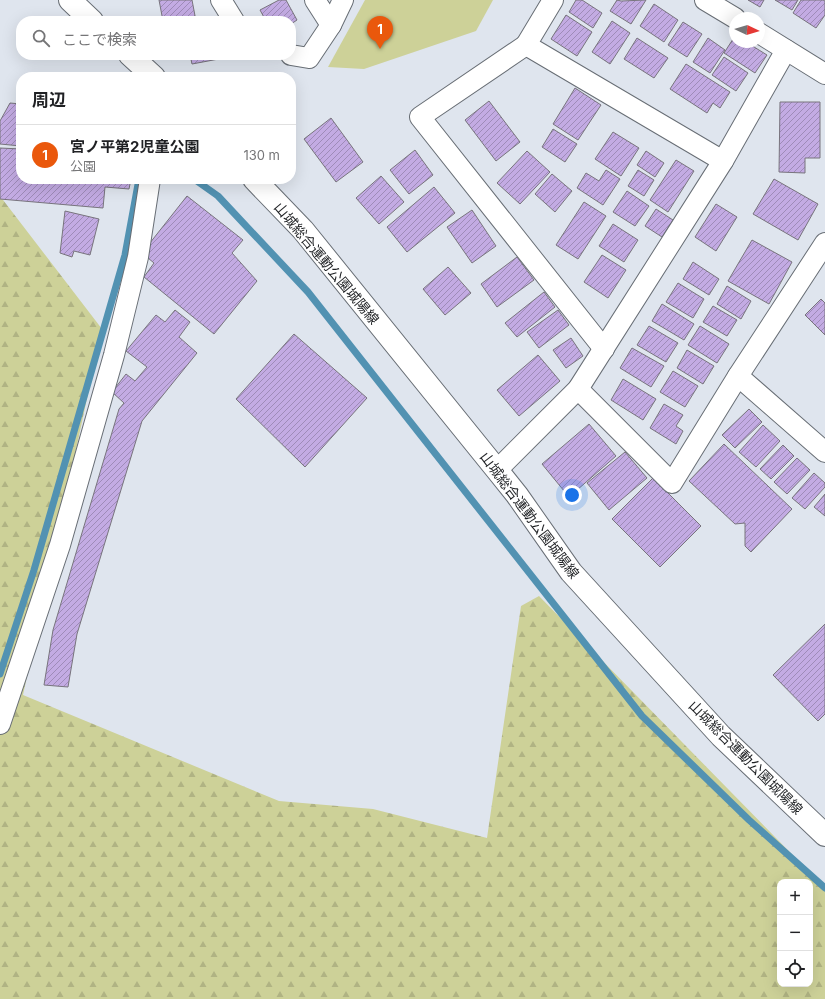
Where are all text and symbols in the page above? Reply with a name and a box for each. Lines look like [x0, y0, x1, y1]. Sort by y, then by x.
north arrow [729, 12, 765, 48]
search box [16, 16, 296, 60]
pin: 1 [367, 16, 393, 49]
icon: search [30, 27, 52, 49]
text: ここで検索 [62, 30, 137, 49]
text: 周辺 [32, 90, 66, 110]
text: 宮ノ平第2児童公園 [70, 137, 199, 156]
text: 1 [42, 147, 48, 163]
text: 130 m [243, 147, 280, 163]
text: 公園 [70, 158, 96, 174]
street label: 山城総合運動公園城陽線 [271, 199, 383, 327]
street label: 山城総合運動公園城陽線 [477, 448, 583, 582]
your location [562, 485, 582, 505]
street label: 山城総合運動公園城陽線 [686, 697, 806, 817]
map controls [777, 879, 813, 987]
button: + [777, 879, 813, 915]
button: − [777, 915, 813, 951]
button: locate [777, 951, 813, 987]

